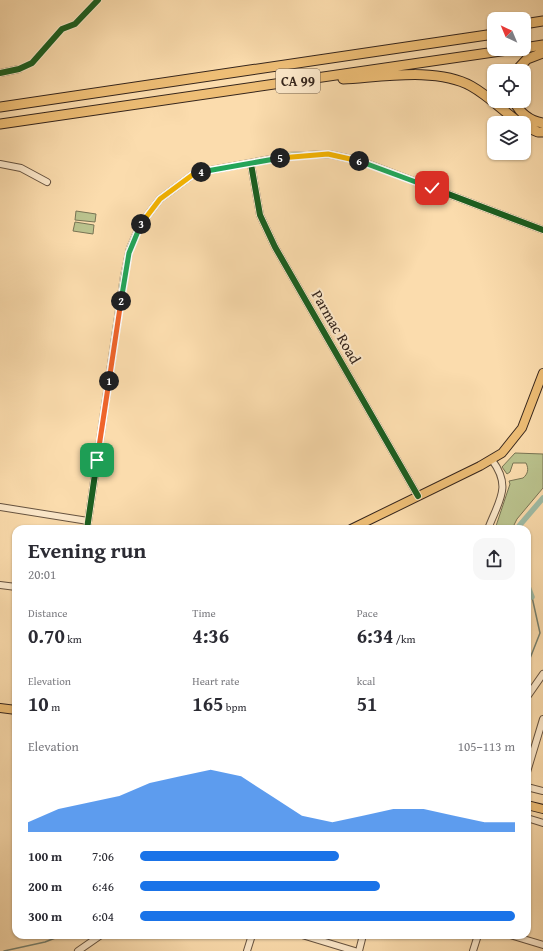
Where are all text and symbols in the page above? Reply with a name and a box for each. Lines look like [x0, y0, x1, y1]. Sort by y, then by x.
north arrow [487, 12, 531, 56]
map controls [487, 12, 531, 160]
button: locate [487, 64, 531, 108]
road number: CA 99 [276, 69, 320, 93]
button: layers [487, 116, 531, 160]
pin: 5 [270, 148, 290, 168]
text: 5 [277, 150, 283, 166]
pin: 6 [349, 151, 369, 171]
text: 6 [356, 153, 362, 169]
pin: 4 [191, 162, 211, 182]
text: 4 [198, 164, 204, 180]
pin [415, 171, 449, 205]
icon: check [421, 177, 443, 199]
pin: 3 [131, 214, 151, 234]
text: 3 [138, 216, 144, 232]
street label: Parmac Road [307, 286, 366, 368]
pin: 2 [111, 291, 131, 311]
text: 2 [118, 293, 124, 309]
pin: 1 [99, 371, 119, 391]
text: 1 [106, 373, 112, 389]
pin [80, 443, 114, 477]
icon: arrive [86, 449, 108, 471]
text: Evening run [28, 534, 146, 566]
button: share [473, 538, 515, 580]
text: 20:01 [28, 565, 56, 584]
text: Distance [28, 605, 67, 621]
text: Time [192, 605, 216, 621]
text: Pace [357, 605, 378, 621]
text: 0.70 [28, 621, 65, 650]
text: 4:36 [192, 621, 229, 650]
text: 6:34 [357, 621, 393, 650]
text: km [65, 631, 82, 647]
text: /km [393, 631, 416, 647]
text: Elevation [28, 673, 71, 689]
text: Heart rate [192, 673, 240, 689]
text: kcal [357, 673, 375, 689]
text: 10 [28, 689, 49, 718]
text: 165 [192, 689, 223, 718]
text: 51 [357, 689, 377, 718]
text: m [49, 699, 60, 715]
text: bpm [223, 699, 246, 715]
text: Elevation [28, 737, 79, 756]
text: 105–113 m [458, 737, 515, 756]
text: 100 m [28, 847, 62, 866]
text: 7:06 [92, 847, 114, 866]
text: 200 m [28, 877, 62, 896]
text: 6:46 [92, 877, 114, 896]
text: 300 m [28, 907, 62, 926]
text: 6:04 [92, 907, 114, 926]

